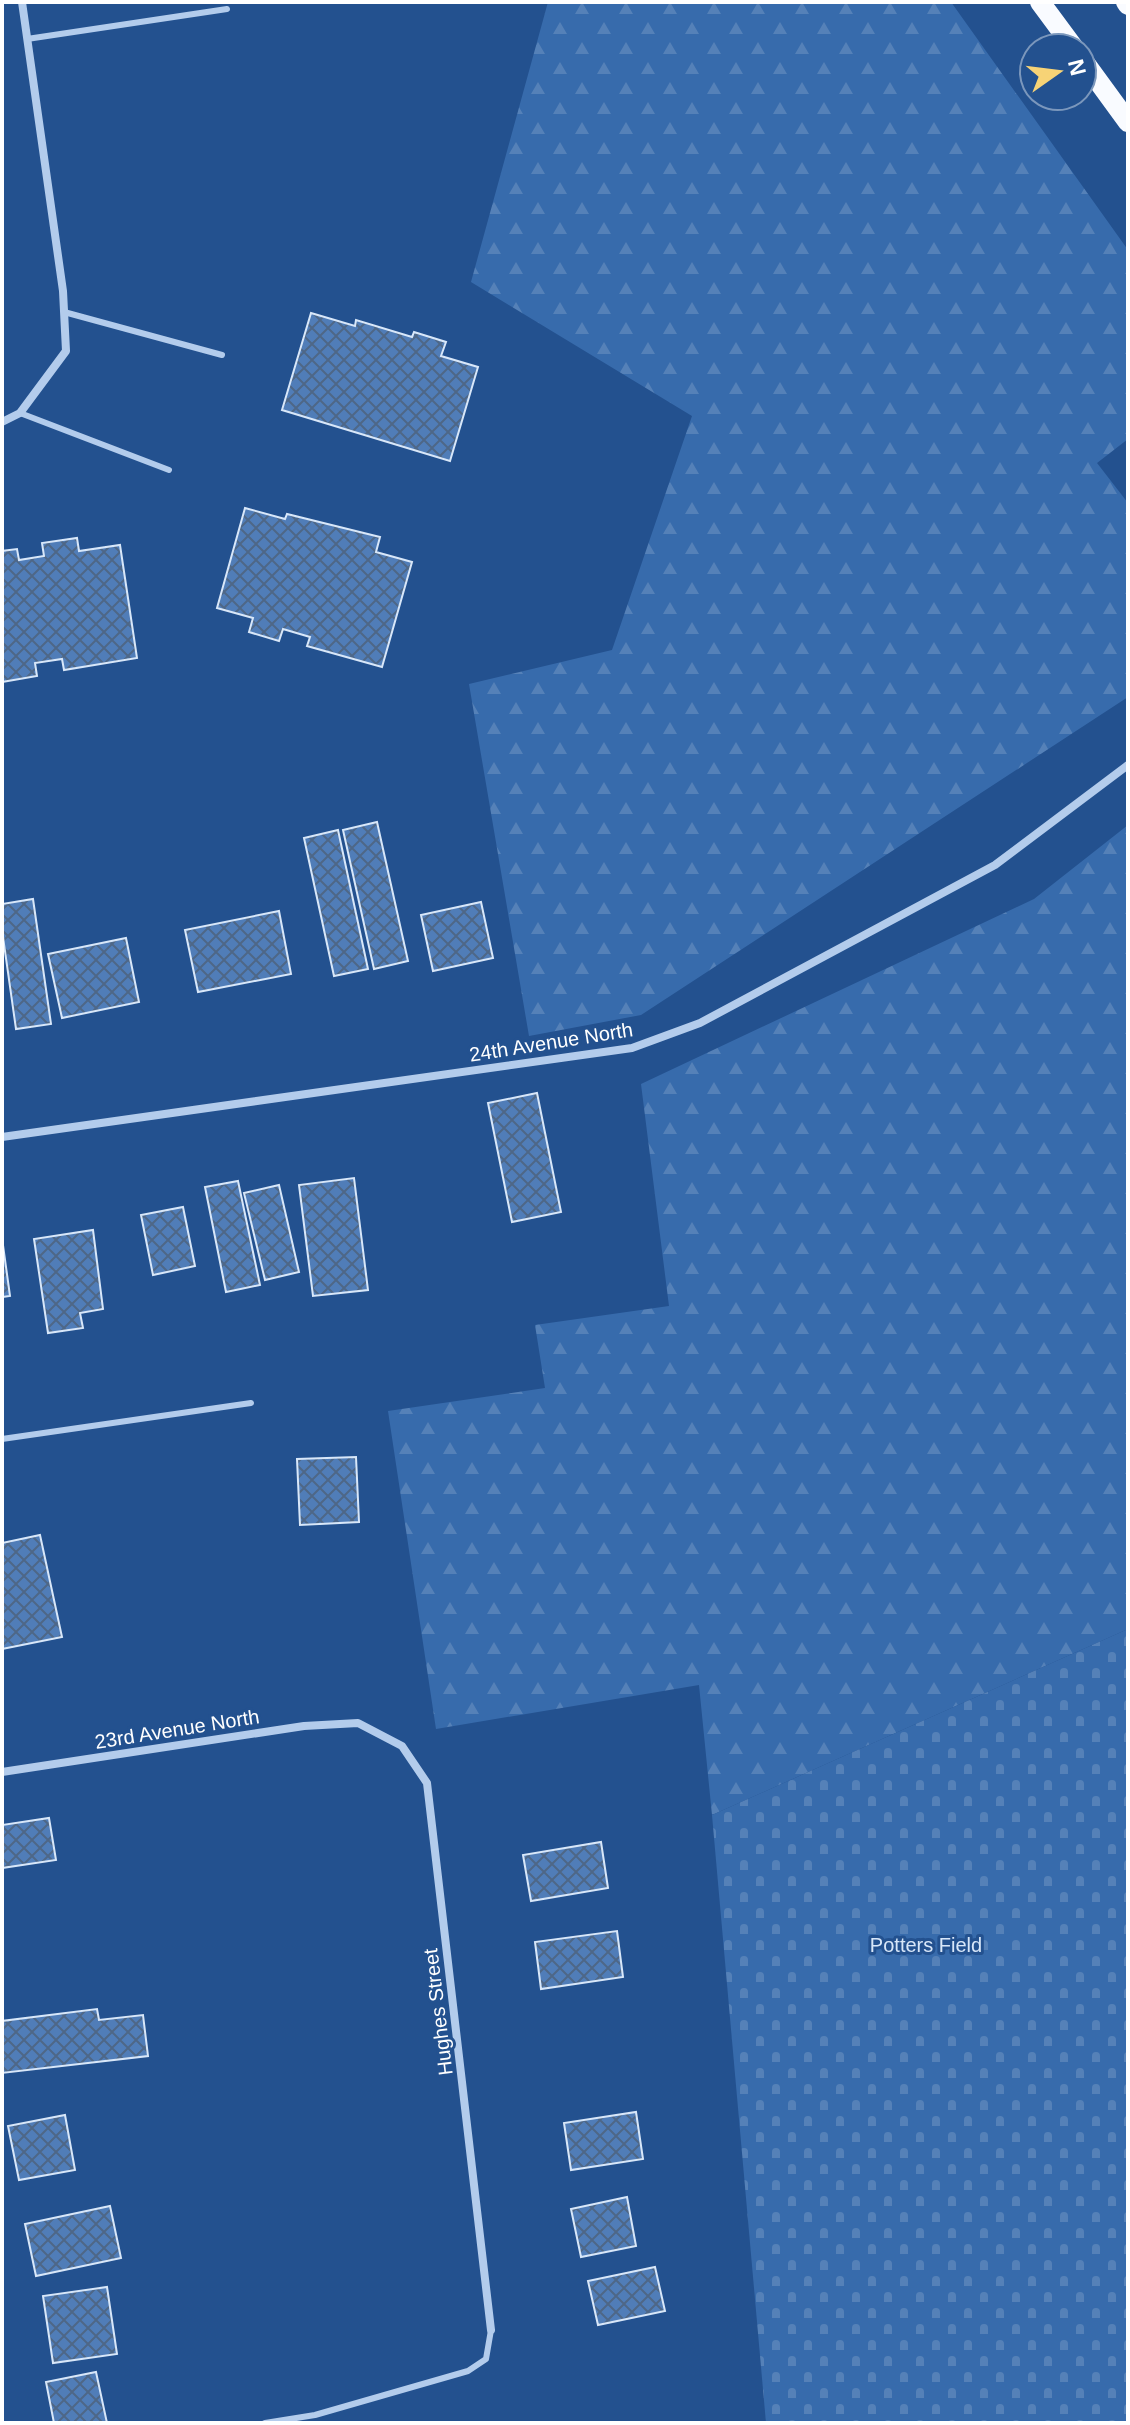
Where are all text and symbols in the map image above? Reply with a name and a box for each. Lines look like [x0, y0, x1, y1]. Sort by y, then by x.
north arrow [1018, 32, 1098, 112]
text: N [1063, 57, 1091, 78]
street label: 24th Avenue North [468, 1018, 634, 1066]
street label: 23rd Avenue North [93, 1705, 261, 1753]
park label: Potters Field [870, 1934, 982, 1956]
street label: Hughes Street [419, 1947, 457, 2077]

